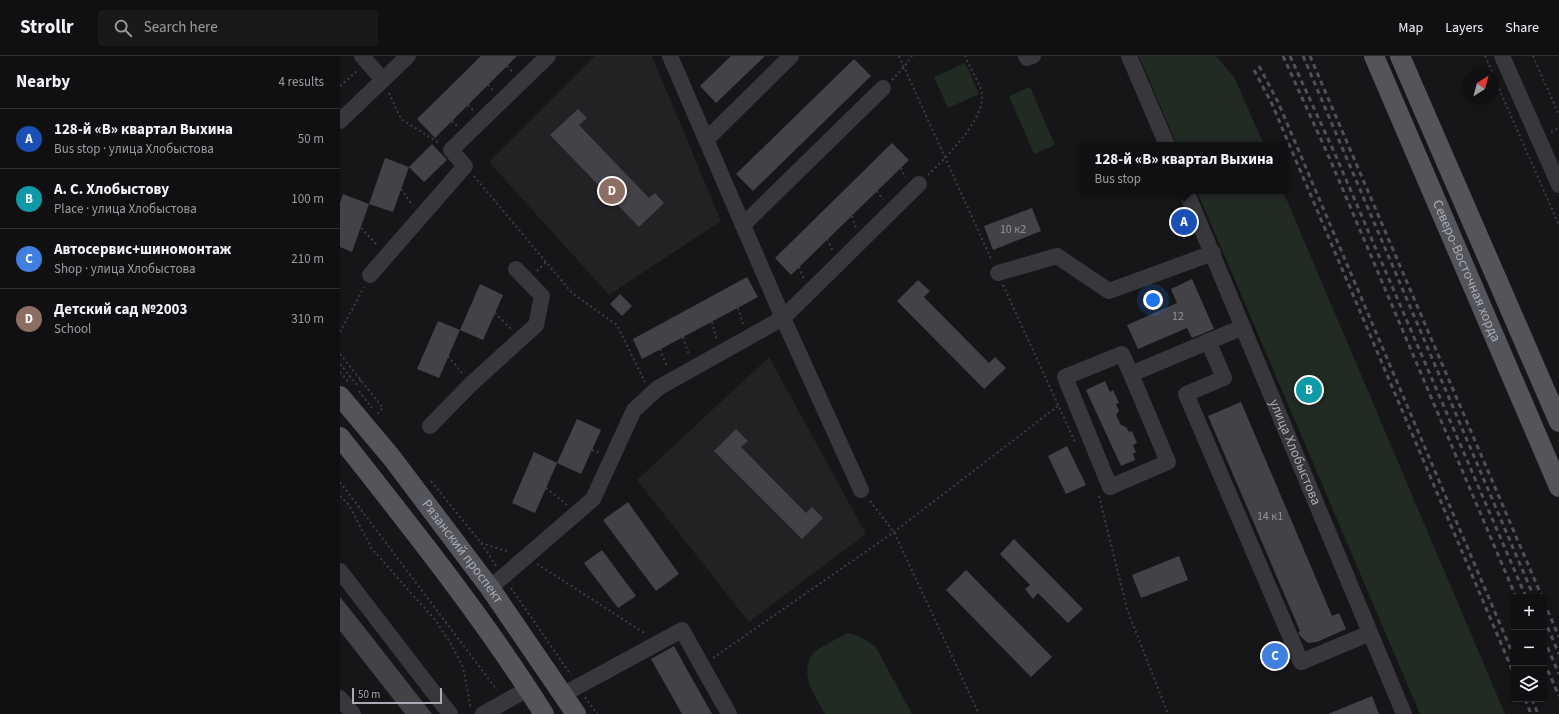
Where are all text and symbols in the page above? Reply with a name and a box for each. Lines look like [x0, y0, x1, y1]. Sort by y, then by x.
search box [98, 10, 378, 46]
text: Strollr [20, 14, 74, 41]
icon: search [112, 17, 134, 39]
text: Search here [144, 17, 218, 38]
text: Map [1398, 18, 1423, 38]
text: Layers [1445, 18, 1483, 38]
text: Share [1505, 18, 1539, 38]
north arrow [1463, 68, 1499, 104]
text: Nearby [16, 70, 70, 94]
text: 4 results [279, 73, 324, 91]
text: 128-й «В» квартал Выхина [54, 119, 233, 140]
text: A [25, 130, 33, 148]
text: 50 m [298, 130, 324, 148]
text: Bus stop · улица Хлобыстова [54, 140, 214, 158]
popup [1080, 142, 1288, 194]
text: 128-й «В» квартал Выхина [1094, 149, 1274, 170]
text: Bus stop [1094, 170, 1141, 188]
pin: D [599, 176, 625, 206]
text: А. С. Хлобыстову [54, 179, 169, 200]
text: B [25, 190, 33, 208]
text: 100 m [291, 190, 324, 208]
street label: Северо-Восточная хорда [1427, 197, 1506, 345]
text: Place · улица Хлобыстова [54, 200, 197, 218]
pin: A [1171, 207, 1197, 237]
house number: 10 к2 [1000, 221, 1026, 238]
text: Автосервис+шиномонтаж [54, 239, 231, 260]
text: C [25, 250, 33, 268]
text: 210 m [291, 250, 324, 268]
text: Shop · улица Хлобыстова [54, 260, 196, 278]
your location [1143, 290, 1163, 310]
text: Детский сад №2003 [54, 299, 187, 320]
house number: 12 [1172, 308, 1184, 325]
text: D [25, 310, 33, 328]
text: 310 m [291, 310, 324, 328]
text: School [54, 320, 91, 338]
pin: B [1296, 375, 1322, 405]
street label: улица Хлобыстова [1264, 396, 1326, 508]
street label: Рязанский проспект [417, 495, 508, 608]
house number: 14 к1 [1257, 508, 1283, 525]
map controls [1511, 594, 1547, 702]
button: + [1511, 594, 1547, 630]
button: − [1511, 630, 1547, 666]
pin: C [1262, 641, 1288, 671]
button: layers [1511, 666, 1547, 702]
scale bar [352, 686, 442, 705]
text: 50 m [358, 687, 380, 702]

